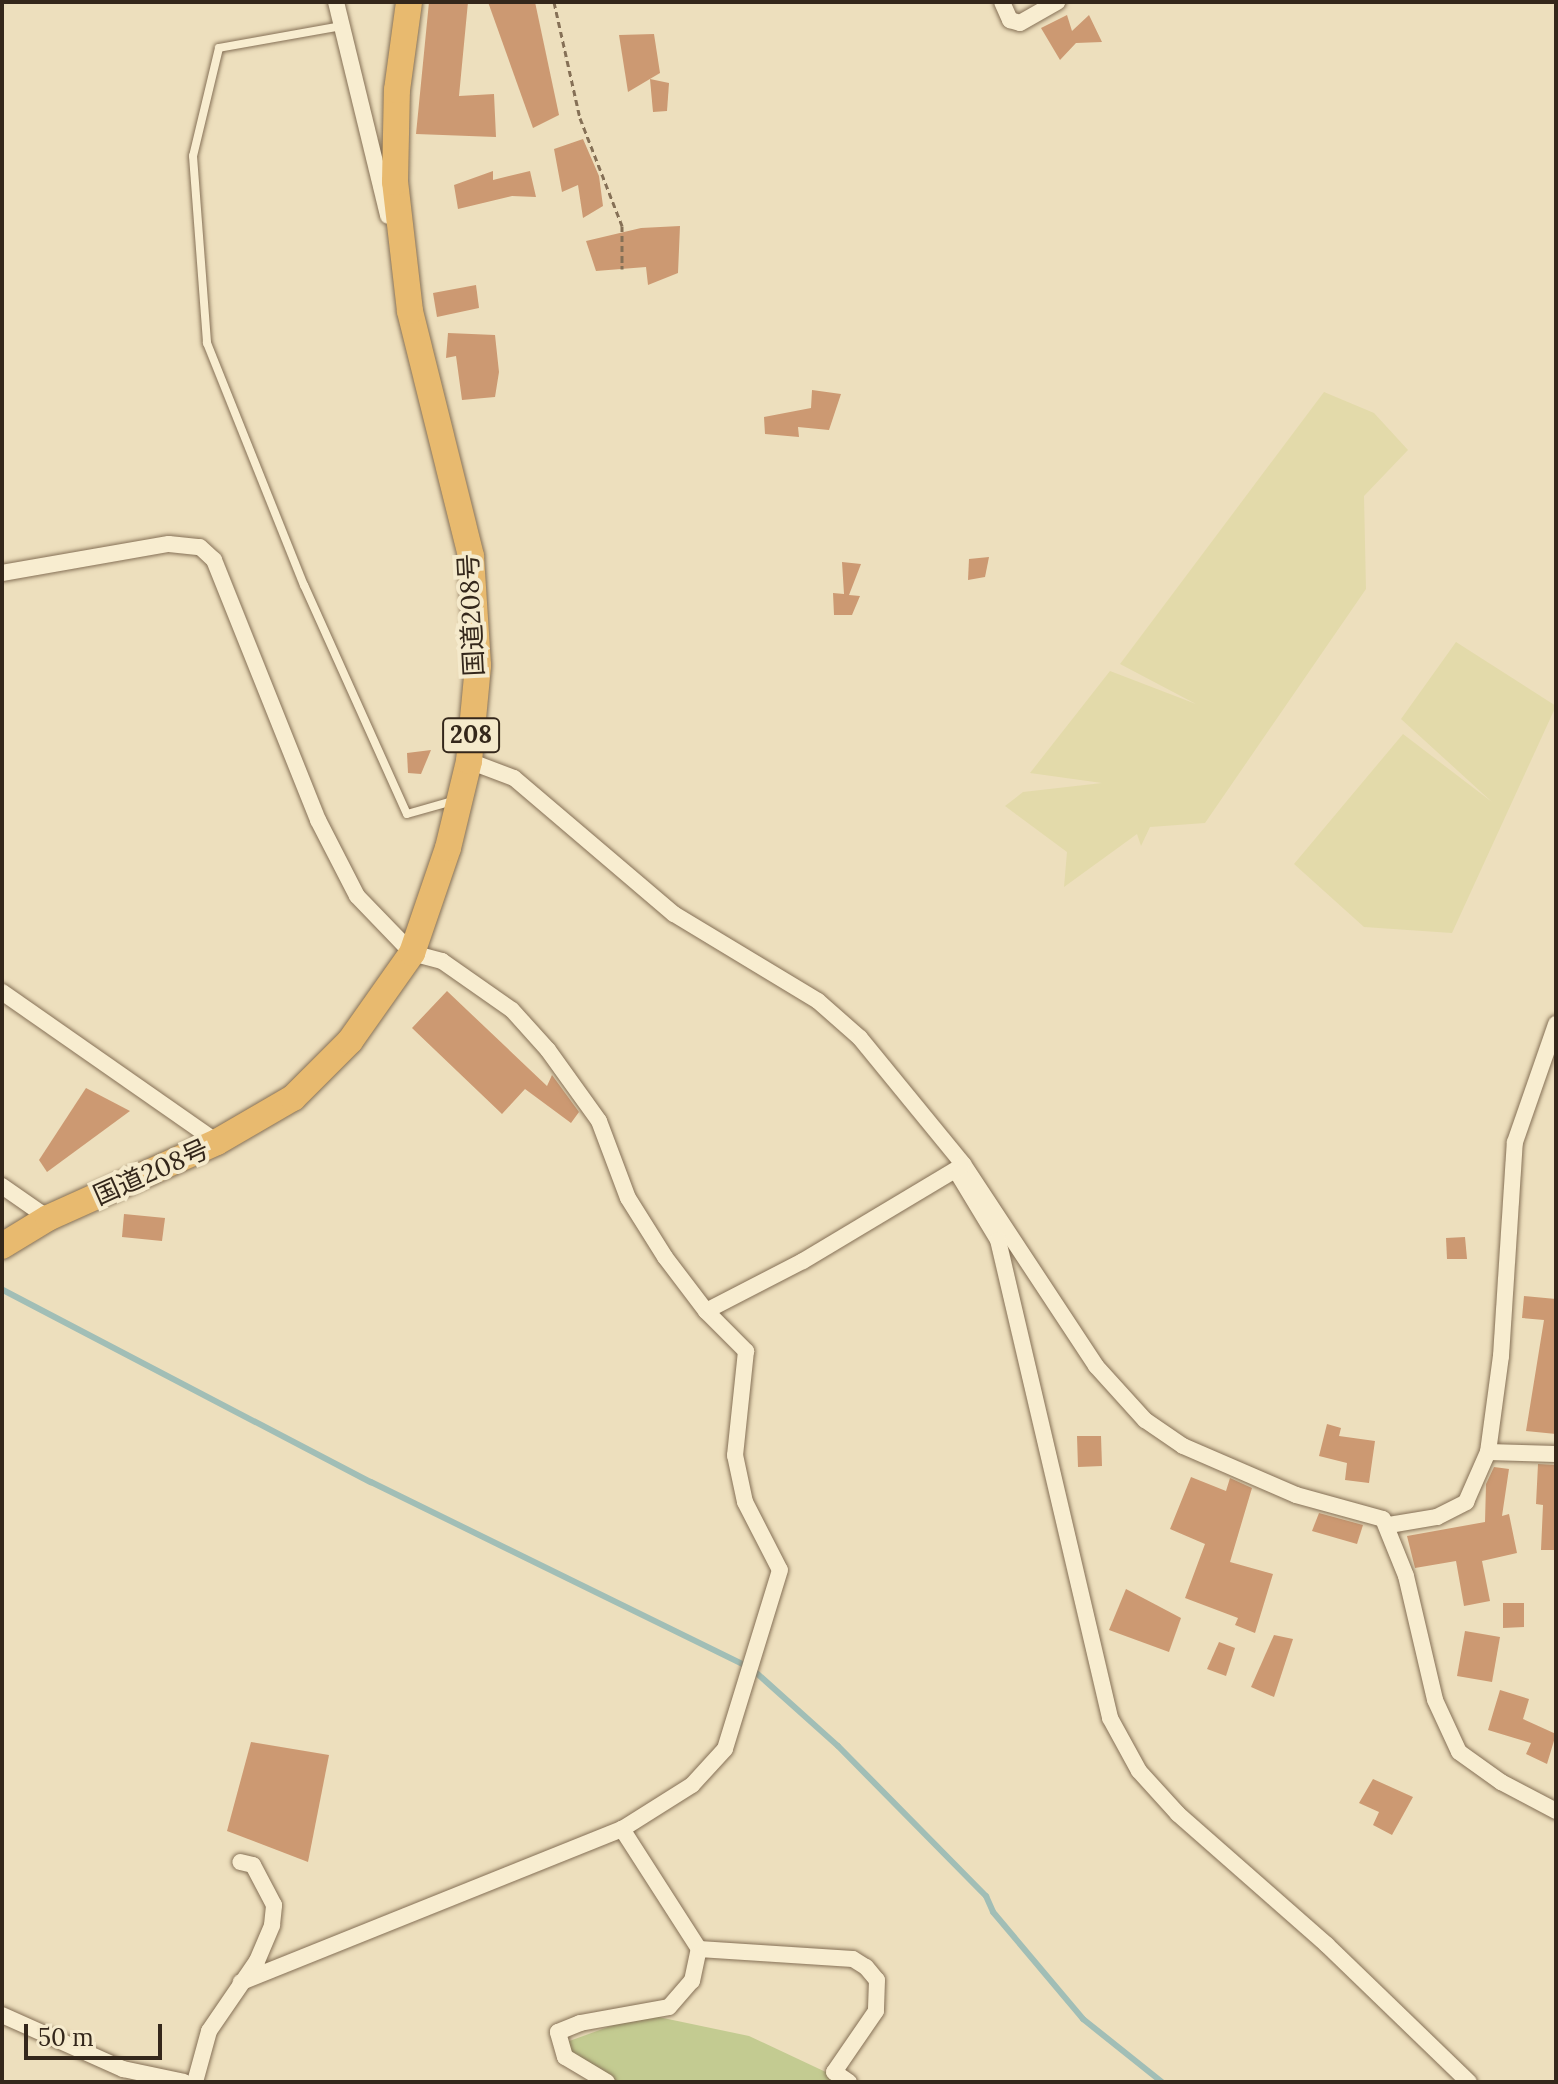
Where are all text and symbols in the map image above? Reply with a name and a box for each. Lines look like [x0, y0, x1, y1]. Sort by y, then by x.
street label: 国道208号 [452, 553, 490, 677]
road number: 208 [441, 715, 501, 755]
street label: 国道208号 [89, 1133, 213, 1211]
scale bar [28, 2008, 166, 2058]
text: 50 m [38, 2022, 94, 2053]

